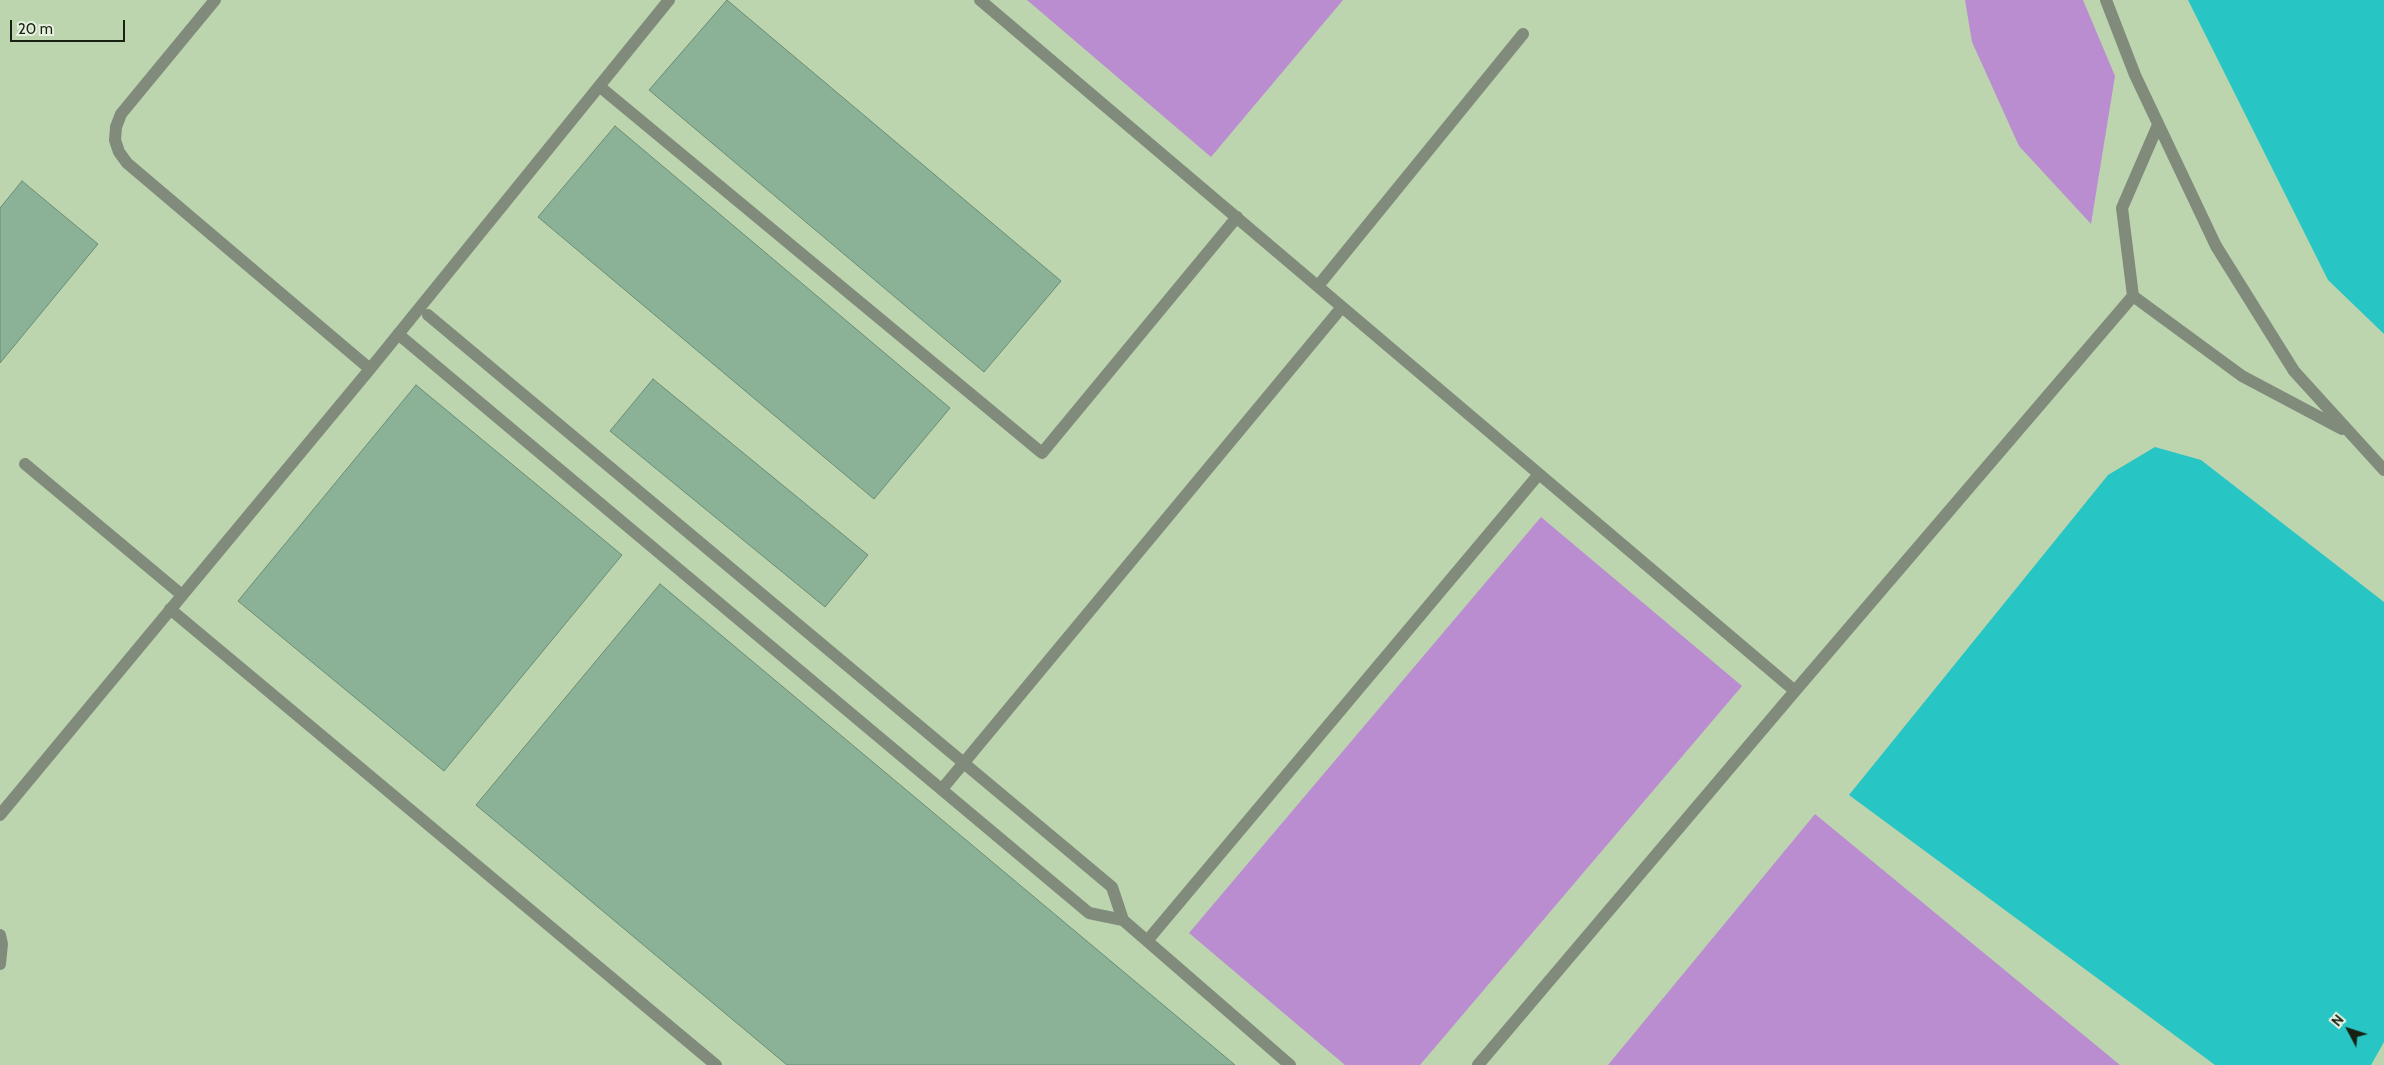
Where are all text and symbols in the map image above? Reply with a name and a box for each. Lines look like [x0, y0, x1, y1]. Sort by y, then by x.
scale bar [12, 10, 128, 42]
text: 20 m [18, 20, 53, 38]
north arrow [2324, 1005, 2374, 1055]
text: N [2327, 1011, 2348, 1030]

